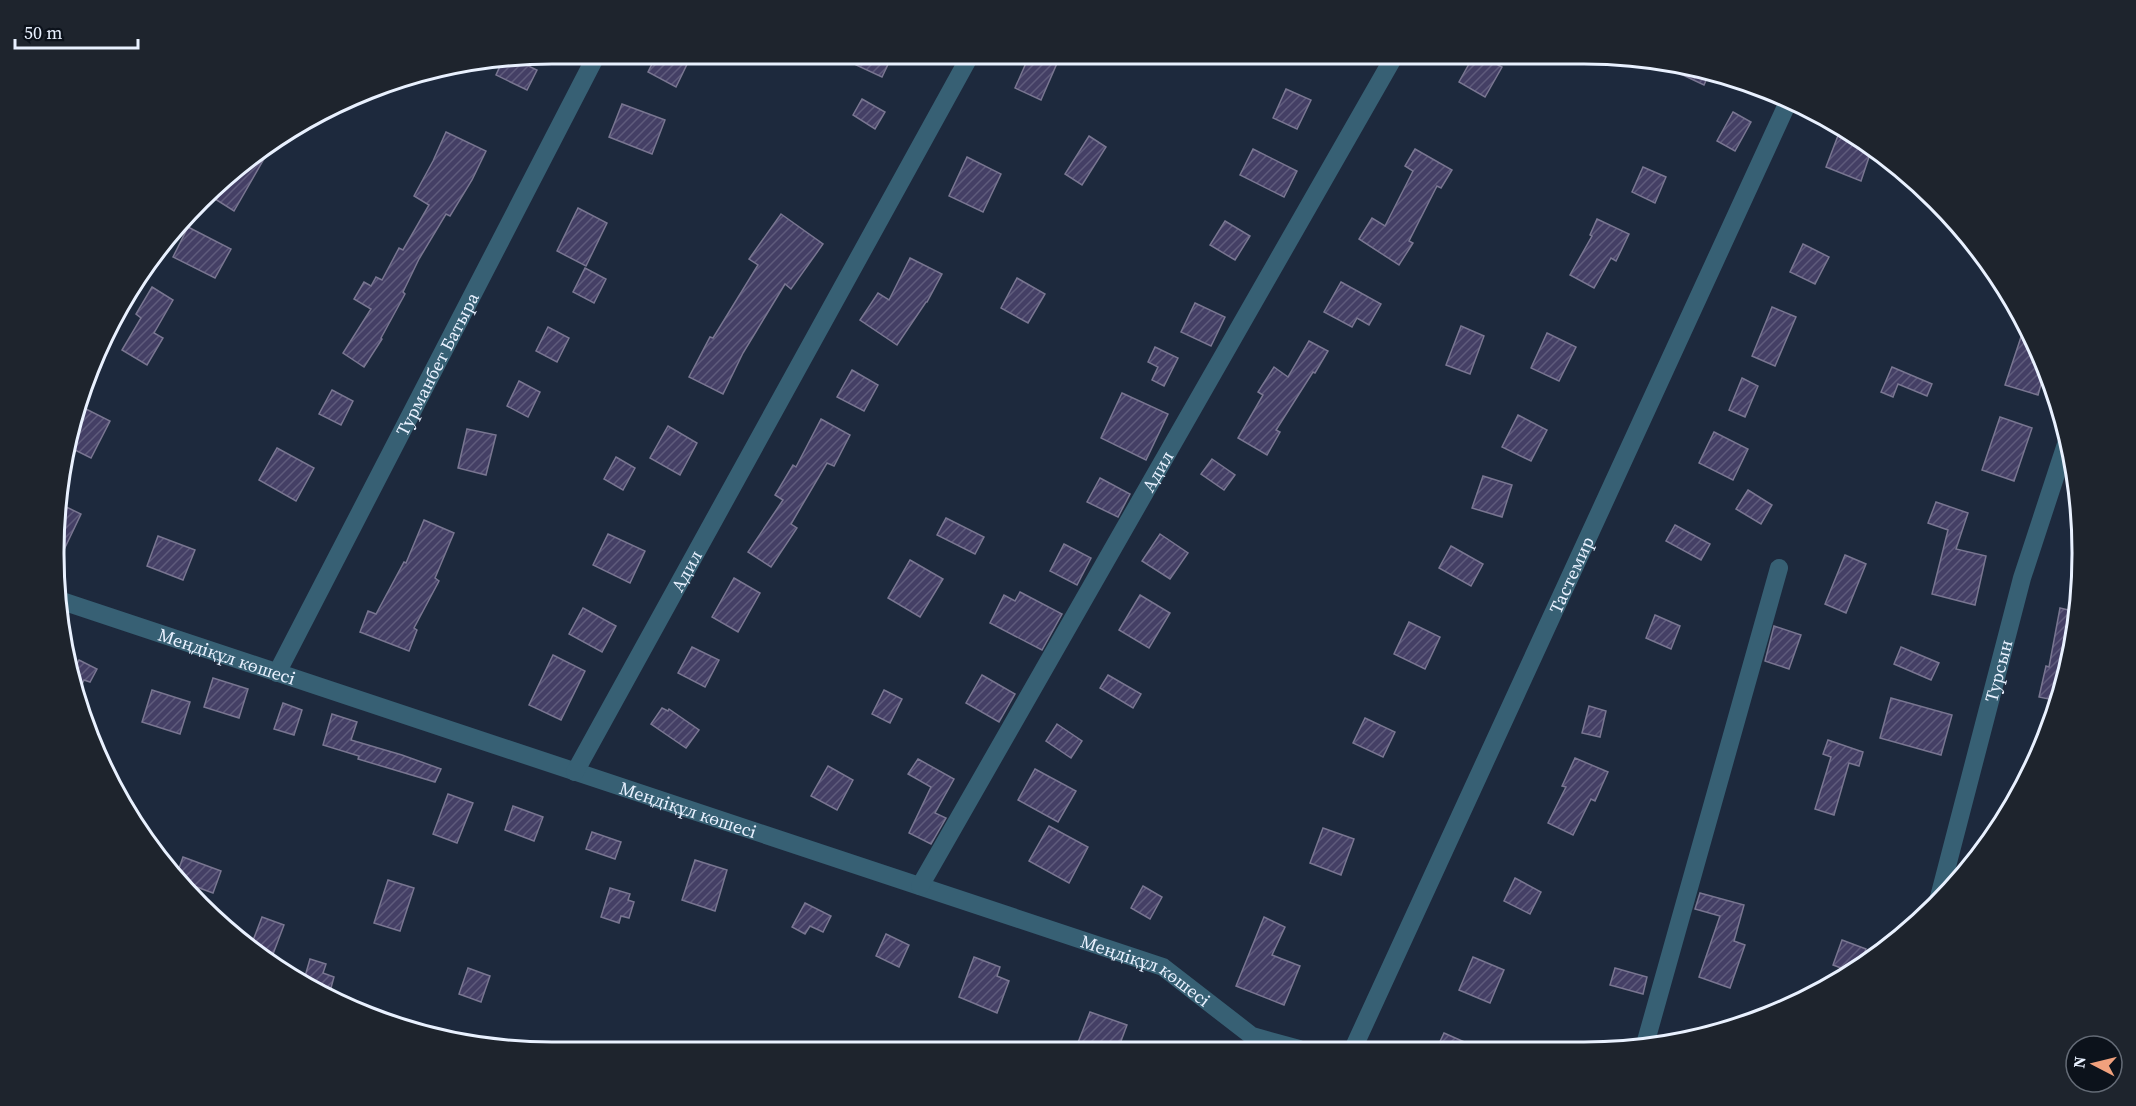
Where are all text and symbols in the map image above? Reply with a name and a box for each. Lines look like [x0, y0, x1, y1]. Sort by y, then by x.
scale bar [15, 12, 138, 50]
text: 50 m [24, 20, 62, 45]
street label: Турманбет Батыра [389, 287, 485, 440]
street label: Адил [1135, 446, 1179, 496]
street label: Тастемир [1542, 532, 1599, 617]
street label: Адил [665, 545, 708, 596]
street label: Меңдіқұл көшесі [155, 621, 299, 690]
street label: Турсын [1978, 637, 2018, 705]
street label: Меңдіқұл көшесі [616, 775, 760, 844]
street label: Меңдіқұл көшесі [1077, 928, 1216, 1012]
north arrow [2064, 1034, 2124, 1094]
text: N [2067, 1055, 2091, 1069]

